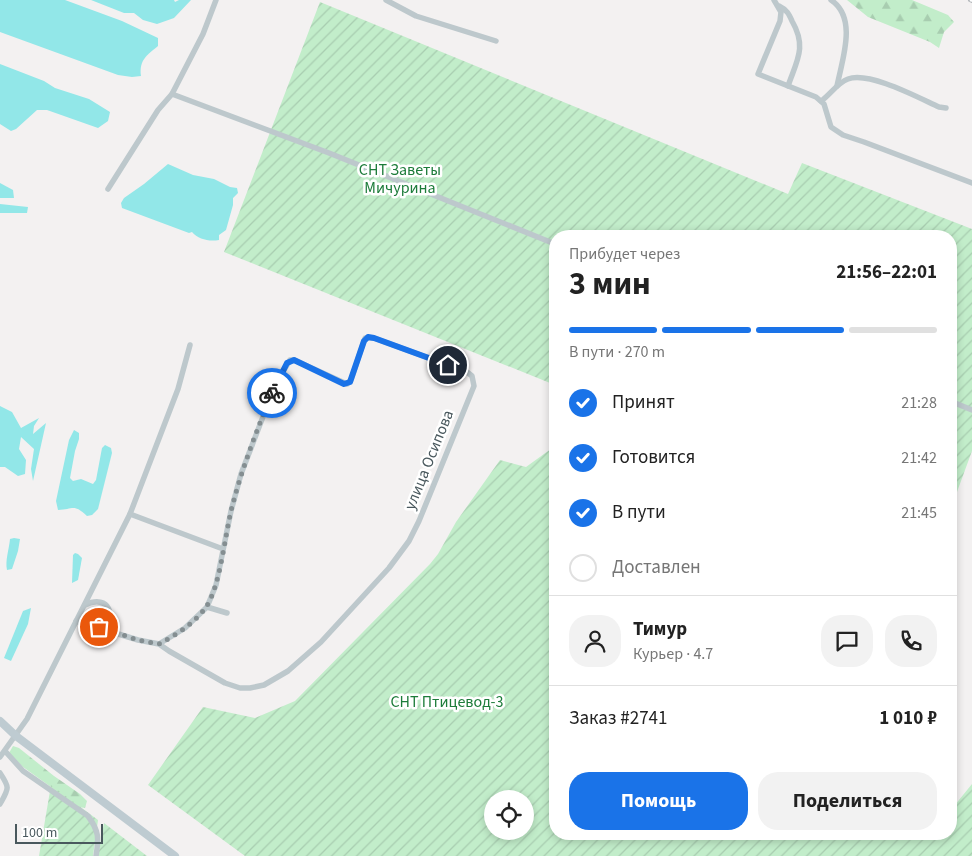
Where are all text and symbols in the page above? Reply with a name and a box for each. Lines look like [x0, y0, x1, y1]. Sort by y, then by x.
park label: СНТ Заветы Мичурина [359, 159, 441, 199]
text: Прибудет через [569, 243, 680, 265]
text: 21:56–22:01 [836, 259, 937, 286]
text: 3 мин [569, 261, 651, 307]
text: В пути · 270 m [569, 341, 665, 363]
pin [427, 344, 469, 386]
icon: home [434, 351, 462, 379]
courier [247, 368, 297, 418]
icon: bike [258, 379, 286, 407]
icon: check [569, 389, 597, 417]
text: Принят [612, 389, 675, 416]
text: 21:28 [901, 392, 937, 414]
street label: улица Осипова [399, 407, 459, 513]
icon: check [569, 444, 597, 472]
text: Готовится [612, 444, 695, 471]
text: 21:42 [901, 447, 937, 469]
icon: check [569, 499, 597, 527]
text: В пути [612, 499, 666, 526]
text: 21:45 [901, 502, 937, 524]
text: Доставлен [612, 554, 701, 581]
pin [78, 606, 120, 648]
icon: bag [85, 613, 113, 641]
button: person [569, 615, 621, 667]
button: chat [821, 615, 873, 667]
button: phone [885, 615, 937, 667]
text: Тимур [633, 616, 687, 643]
text: Курьер · 4.7 [633, 643, 713, 665]
park label: СНТ Птицевод-3 [390, 691, 504, 713]
text: Заказ #2741 [569, 705, 668, 732]
text: 1 010 ₽ [879, 705, 937, 732]
button: Помощь [569, 772, 748, 830]
button: Поделиться [758, 772, 937, 830]
map controls [484, 790, 534, 840]
button: locate [484, 790, 534, 840]
scale bar [15, 821, 102, 844]
text: 100 m [22, 823, 57, 843]

